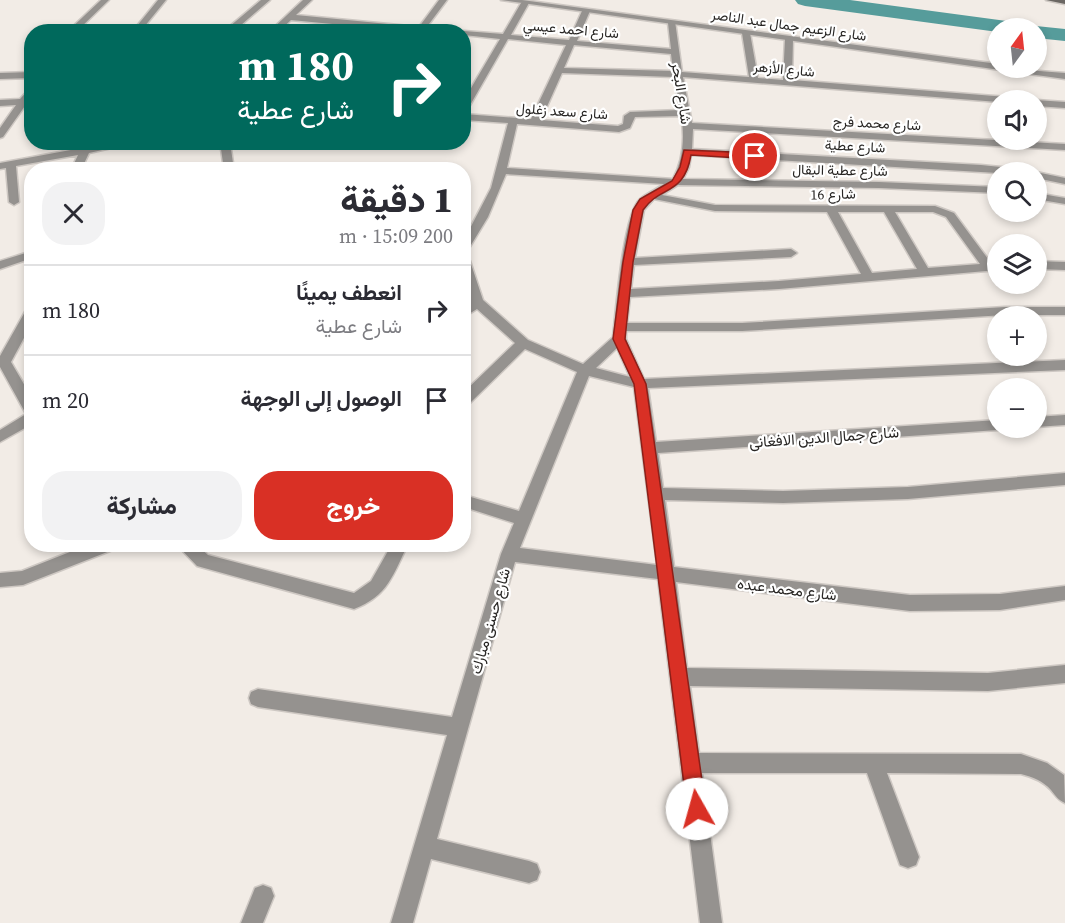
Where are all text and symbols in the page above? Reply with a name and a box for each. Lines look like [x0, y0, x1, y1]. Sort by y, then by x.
street label: شارع الزعيم جمال عبد الناصر [709, 4, 868, 47]
street label: شارع احمد عيسي [522, 15, 620, 45]
north arrow [987, 18, 1047, 78]
map controls [987, 18, 1047, 438]
text: 180 m [239, 36, 354, 94]
icon: right [375, 48, 453, 126]
street label: شارع الأزهر [751, 56, 815, 83]
street label: شارع البحر [666, 59, 697, 126]
button: sound [987, 90, 1047, 150]
text: شارع عطية [237, 91, 354, 128]
street label: شارع سعد زغلول [515, 98, 608, 125]
street label: شارع محمد فرج [832, 111, 922, 136]
pin [729, 130, 780, 181]
street label: شارع عطية [824, 134, 886, 159]
icon: arrive [738, 139, 771, 172]
street label: شارع عطية البقال [792, 159, 888, 182]
button: search [987, 162, 1047, 222]
text: 1 دقيقة [340, 175, 453, 224]
button: close [42, 182, 105, 245]
street label: شارع 16 [810, 184, 856, 205]
text: 200 m · 15:09 [339, 222, 453, 250]
button: layers [987, 234, 1047, 294]
text: انعطف يمينًا [296, 277, 402, 307]
icon: right [420, 294, 453, 327]
text: 180 m [42, 295, 100, 325]
button: + [987, 306, 1047, 366]
text: شارع عطية [316, 312, 402, 340]
button: − [987, 378, 1047, 438]
text: الوصول إلى الوجهة [240, 383, 402, 413]
icon: arrive [420, 384, 453, 417]
text: 20 m [42, 385, 89, 415]
street label: شارع جمال الدين الافغانى [748, 421, 900, 454]
button: مشاركة [42, 471, 242, 540]
button: خروج [254, 471, 453, 540]
street label: شارع حسنى مبارك [465, 566, 516, 677]
street label: شارع محمد عبده [736, 572, 838, 607]
position arrow [665, 777, 729, 841]

